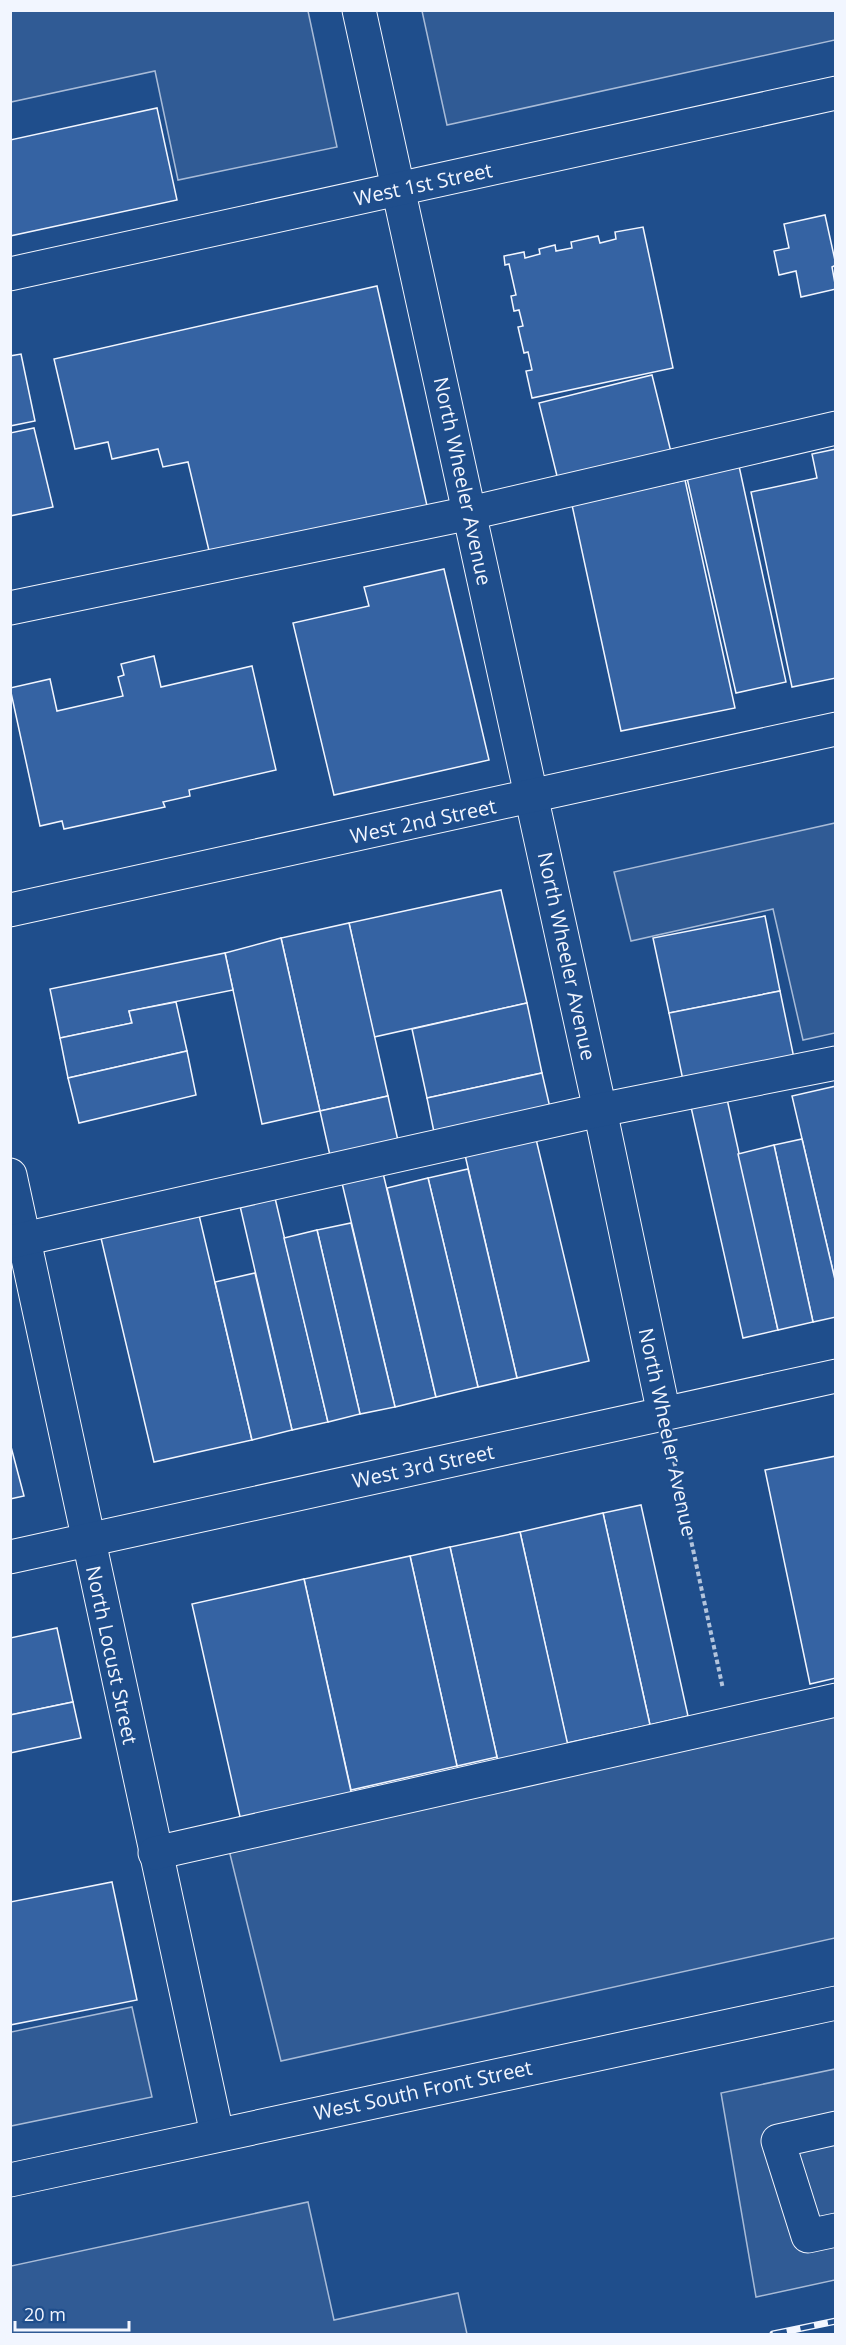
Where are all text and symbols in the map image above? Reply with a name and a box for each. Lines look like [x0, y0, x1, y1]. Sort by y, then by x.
street label: West 1st Street [351, 156, 495, 212]
street label: North Wheeler Avenue [428, 374, 498, 588]
street label: West 2nd Street [348, 792, 498, 850]
street label: North Wheeler Avenue [532, 849, 602, 1063]
street label: North Wheeler Avenue [633, 1325, 703, 1539]
street label: West 3rd Street [350, 1438, 496, 1494]
street label: North Locust Street [80, 1563, 144, 1747]
street label: West South Front Street [311, 2054, 535, 2126]
scale bar [15, 2294, 129, 2332]
text: 20 m [24, 2302, 66, 2326]

